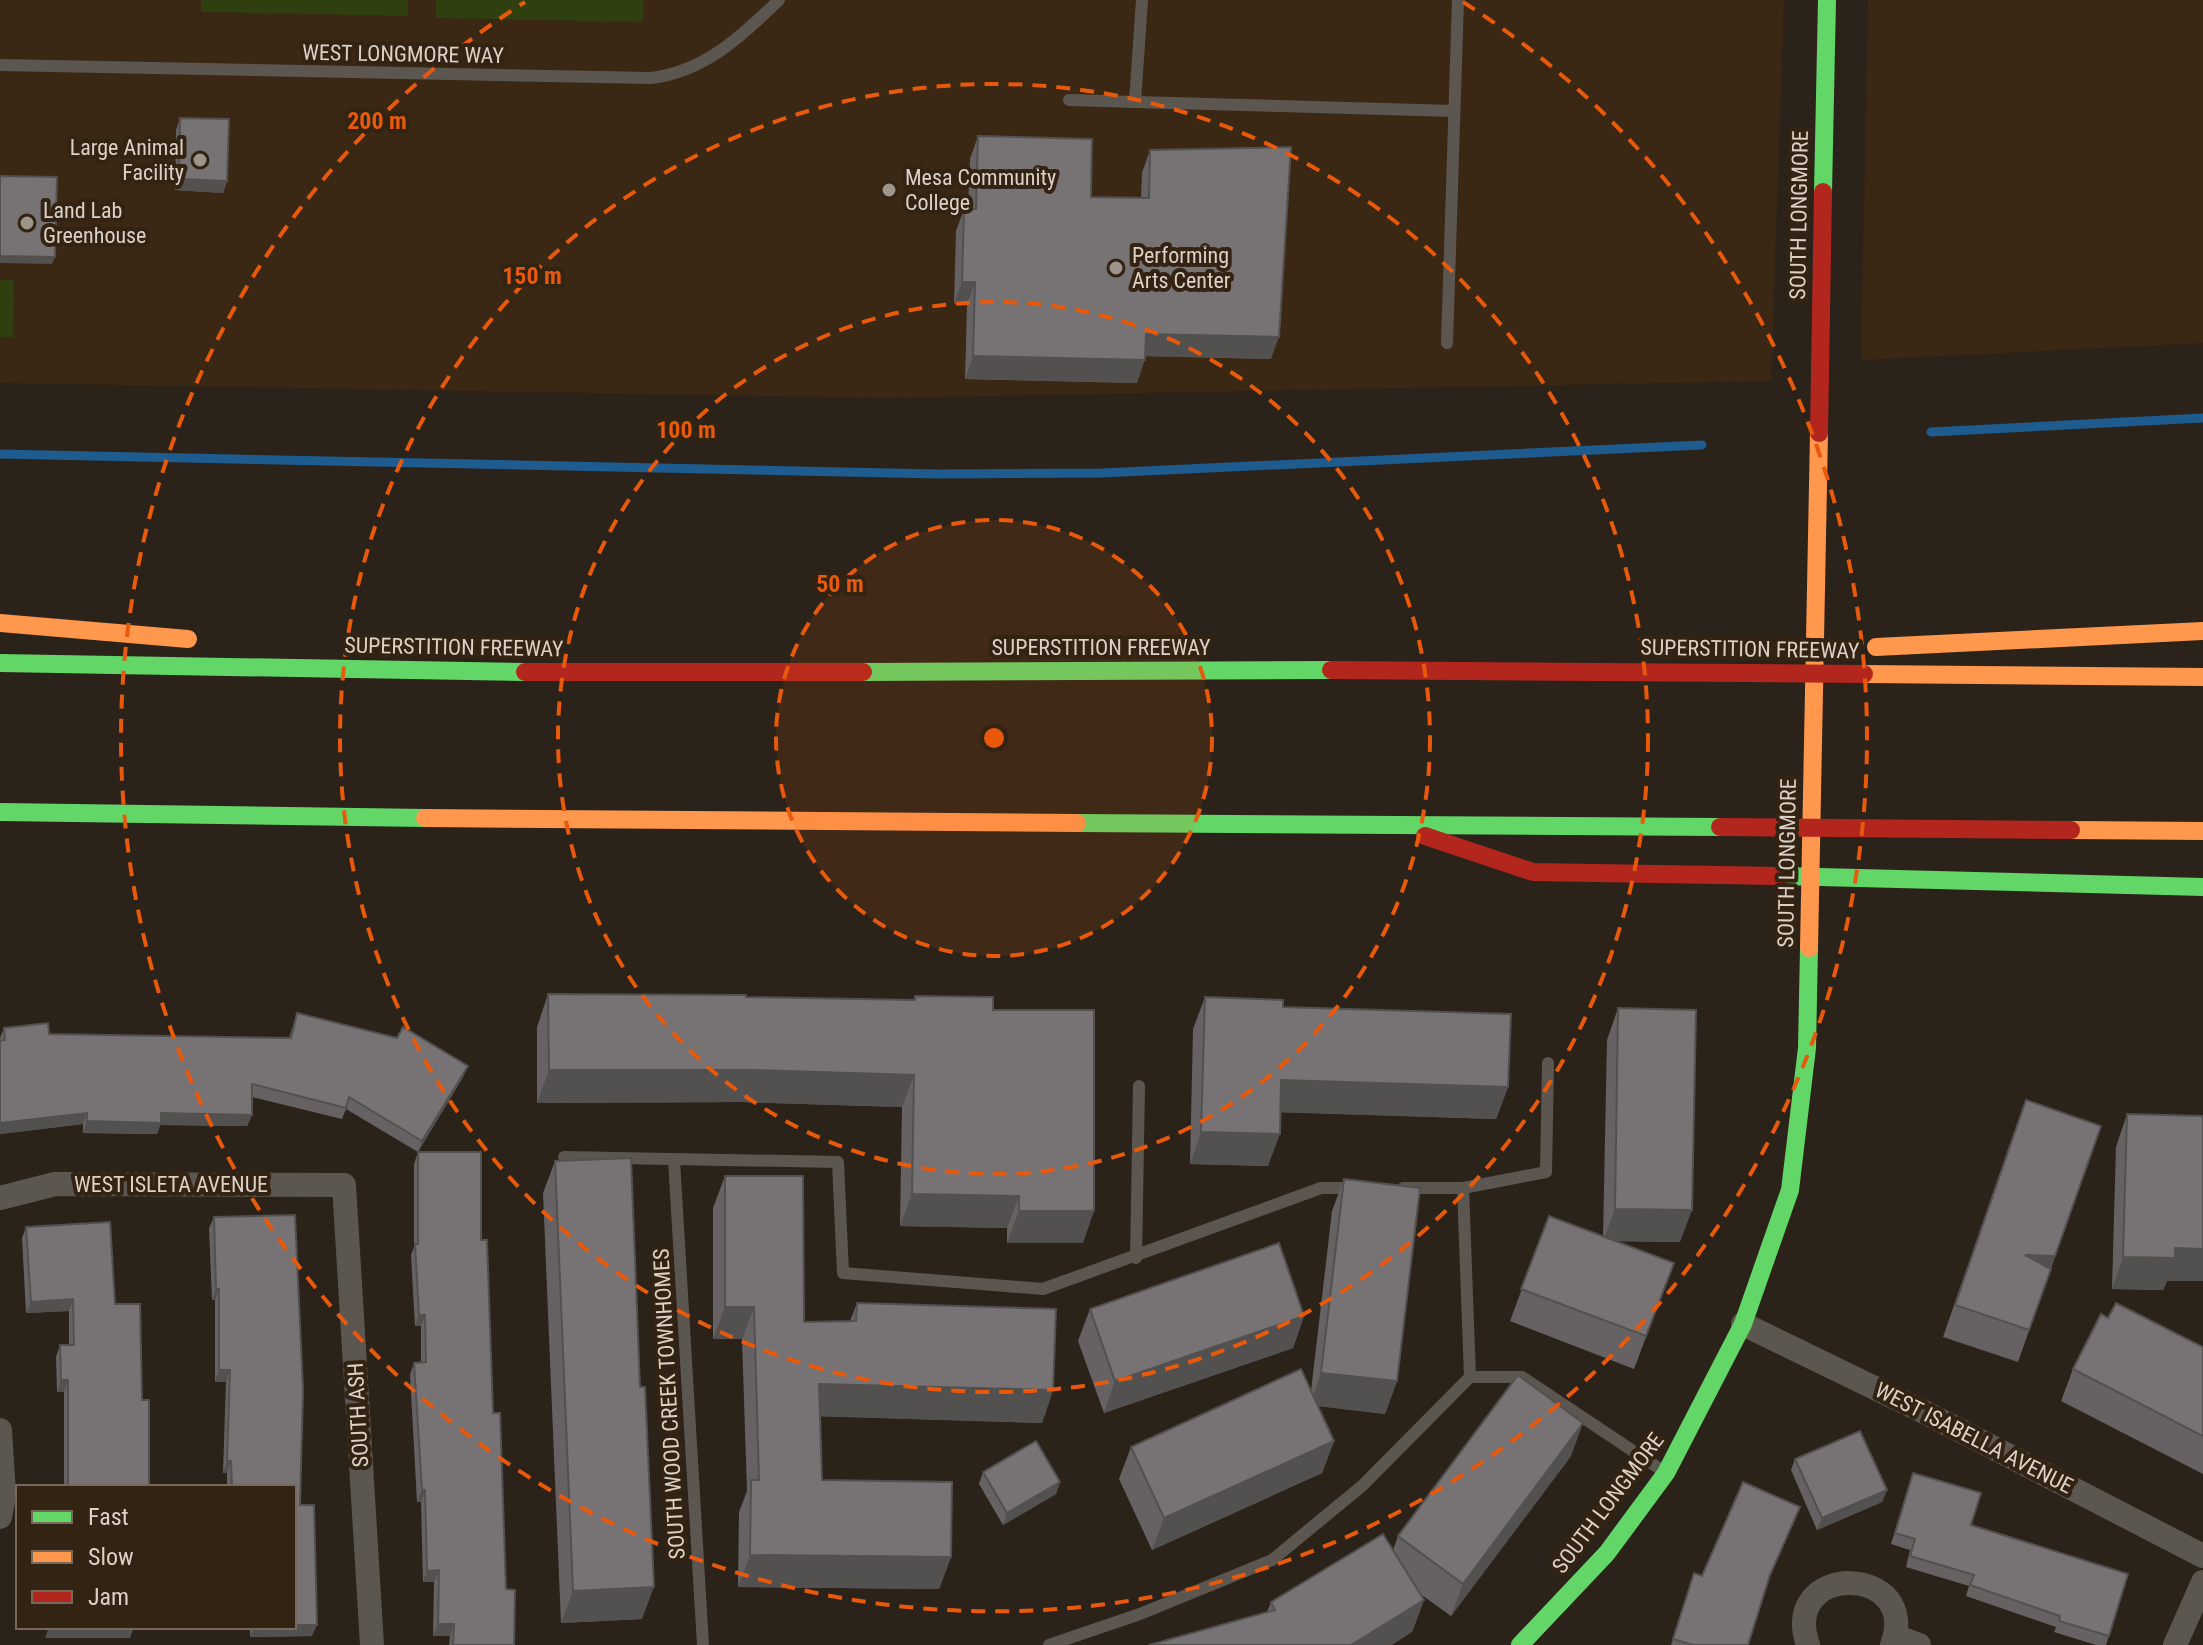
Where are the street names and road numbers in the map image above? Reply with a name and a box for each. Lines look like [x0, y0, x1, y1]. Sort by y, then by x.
street label: WEST LONGMORE WAY [302, 40, 505, 68]
street label: SOUTH LONGMORE [1785, 130, 1813, 300]
street label: SUPERSTITION FREEWAY [344, 633, 564, 661]
street label: SUPERSTITION FREEWAY [991, 635, 1211, 660]
street label: SUPERSTITION FREEWAY [1640, 635, 1860, 663]
street label: SOUTH LONGMORE [1773, 778, 1801, 948]
street label: WEST ISLETA AVENUE [74, 1172, 268, 1197]
street label: SOUTH WOOD CREEK TOWNHOMES [648, 1248, 690, 1560]
street label: SOUTH ASH [343, 1362, 373, 1468]
street label: WEST ISABELLA AVENUE [1871, 1377, 2077, 1499]
street label: SOUTH LONGMORE [1547, 1428, 1669, 1578]

